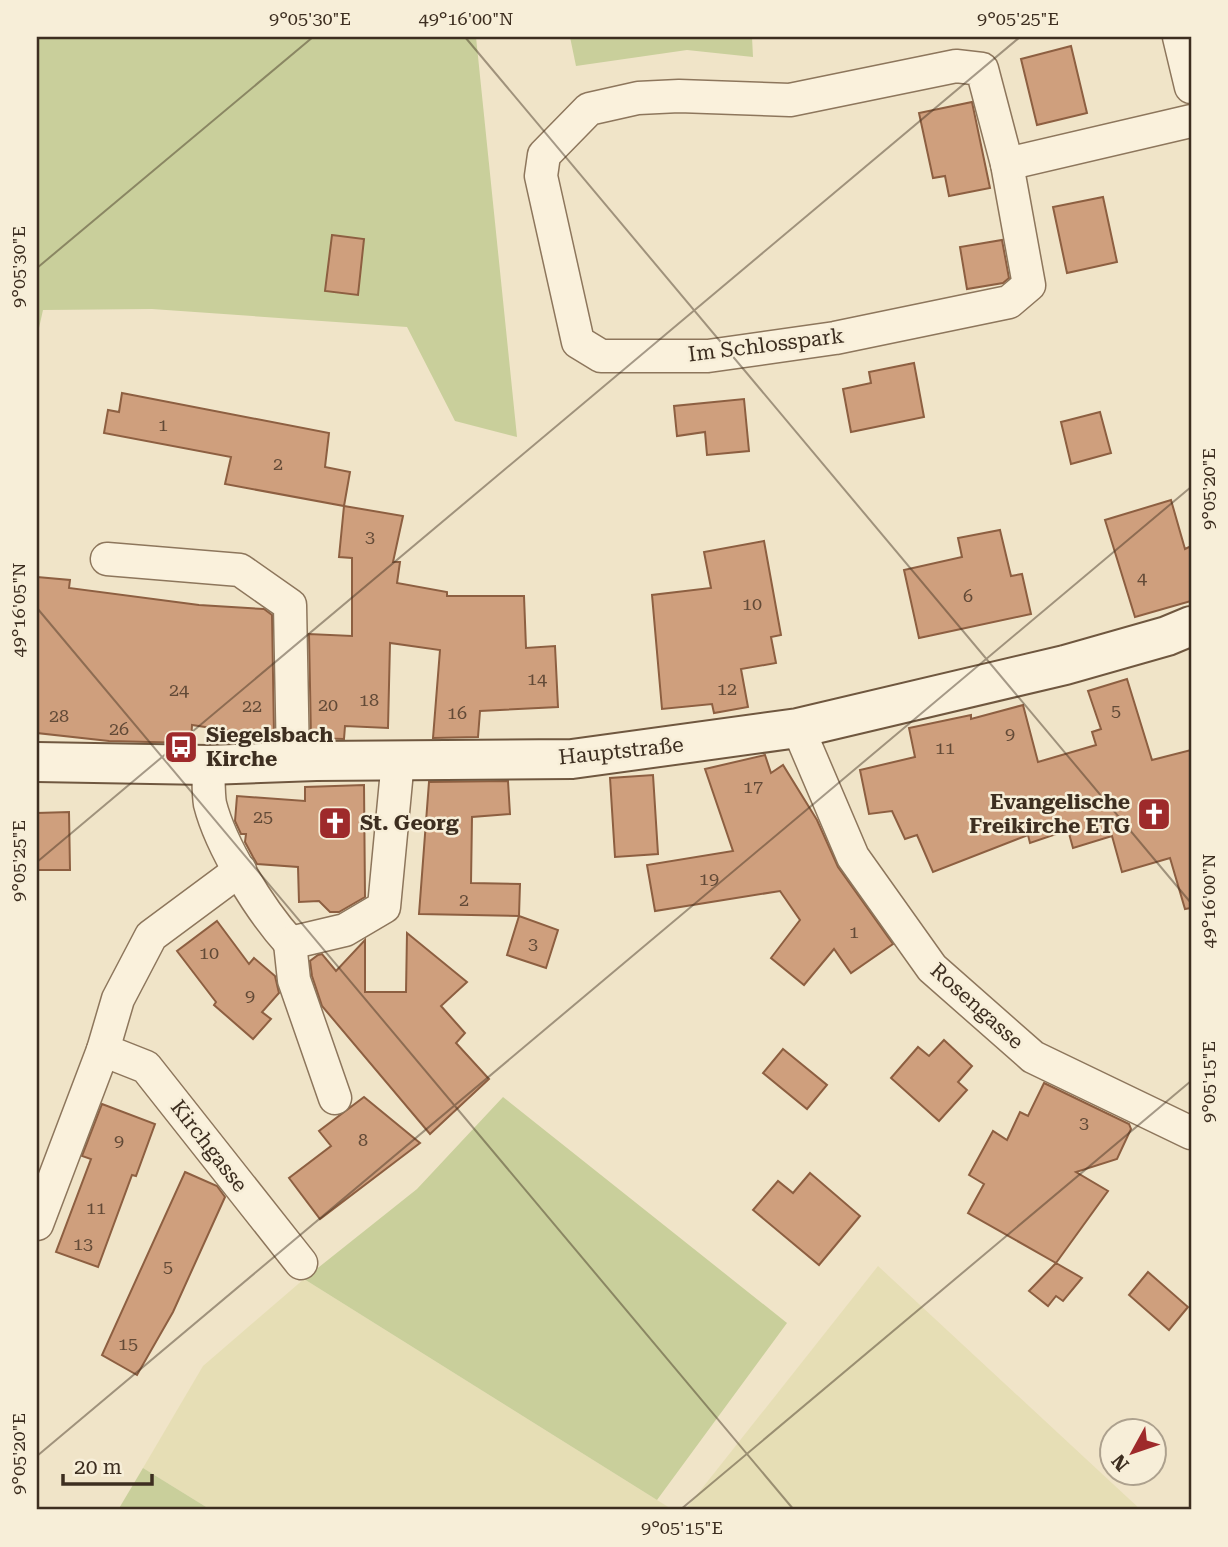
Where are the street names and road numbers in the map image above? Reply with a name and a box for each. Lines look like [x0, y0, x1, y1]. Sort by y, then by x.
street label: Im Schlosspark [687, 324, 845, 366]
street label: Hauptstraße [557, 733, 685, 769]
street label: Rosengasse [926, 958, 1028, 1054]
street label: Kirchgasse [166, 1095, 252, 1197]

